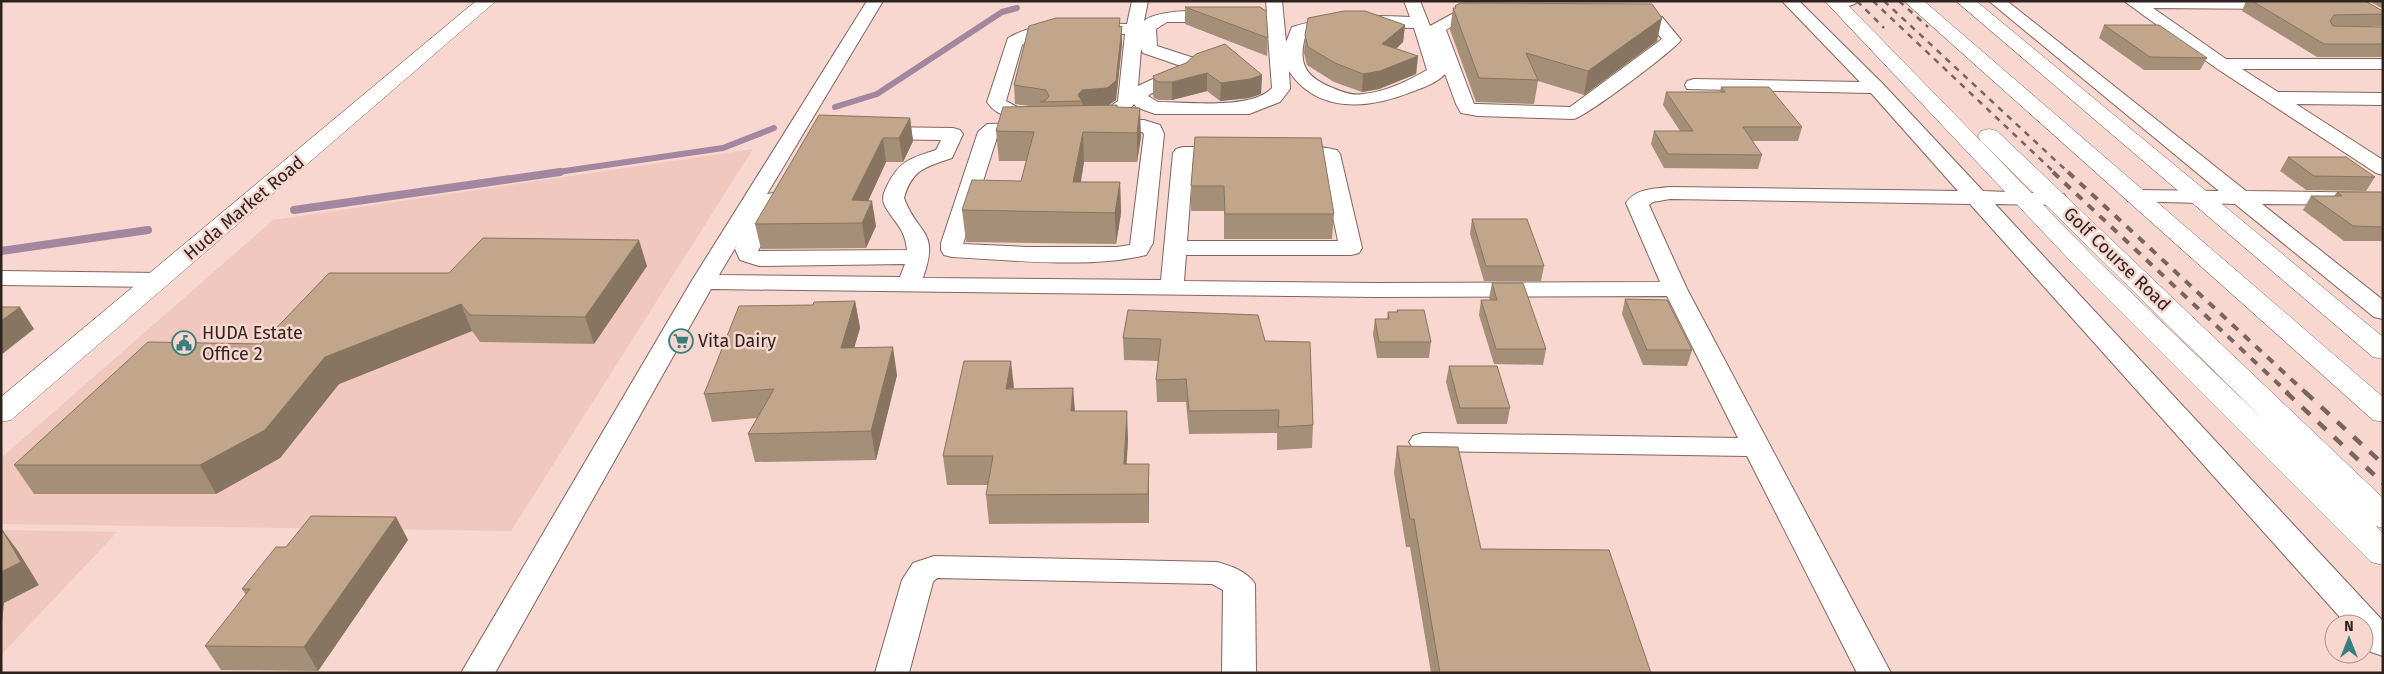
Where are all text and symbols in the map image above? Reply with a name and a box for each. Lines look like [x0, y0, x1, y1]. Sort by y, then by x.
street label: Huda Market Road [179, 151, 309, 265]
street label: Golf Course Road [2059, 203, 2175, 315]
place label: HUDA Estate Office 2 [202, 322, 303, 365]
supermarket icon: Vita Dairy [668, 328, 694, 354]
public building icon: HUDA Estate Office 2 [171, 330, 197, 356]
place label: Vita Dairy [698, 330, 776, 352]
north arrow [2324, 614, 2374, 664]
text: N [2344, 618, 2354, 635]

